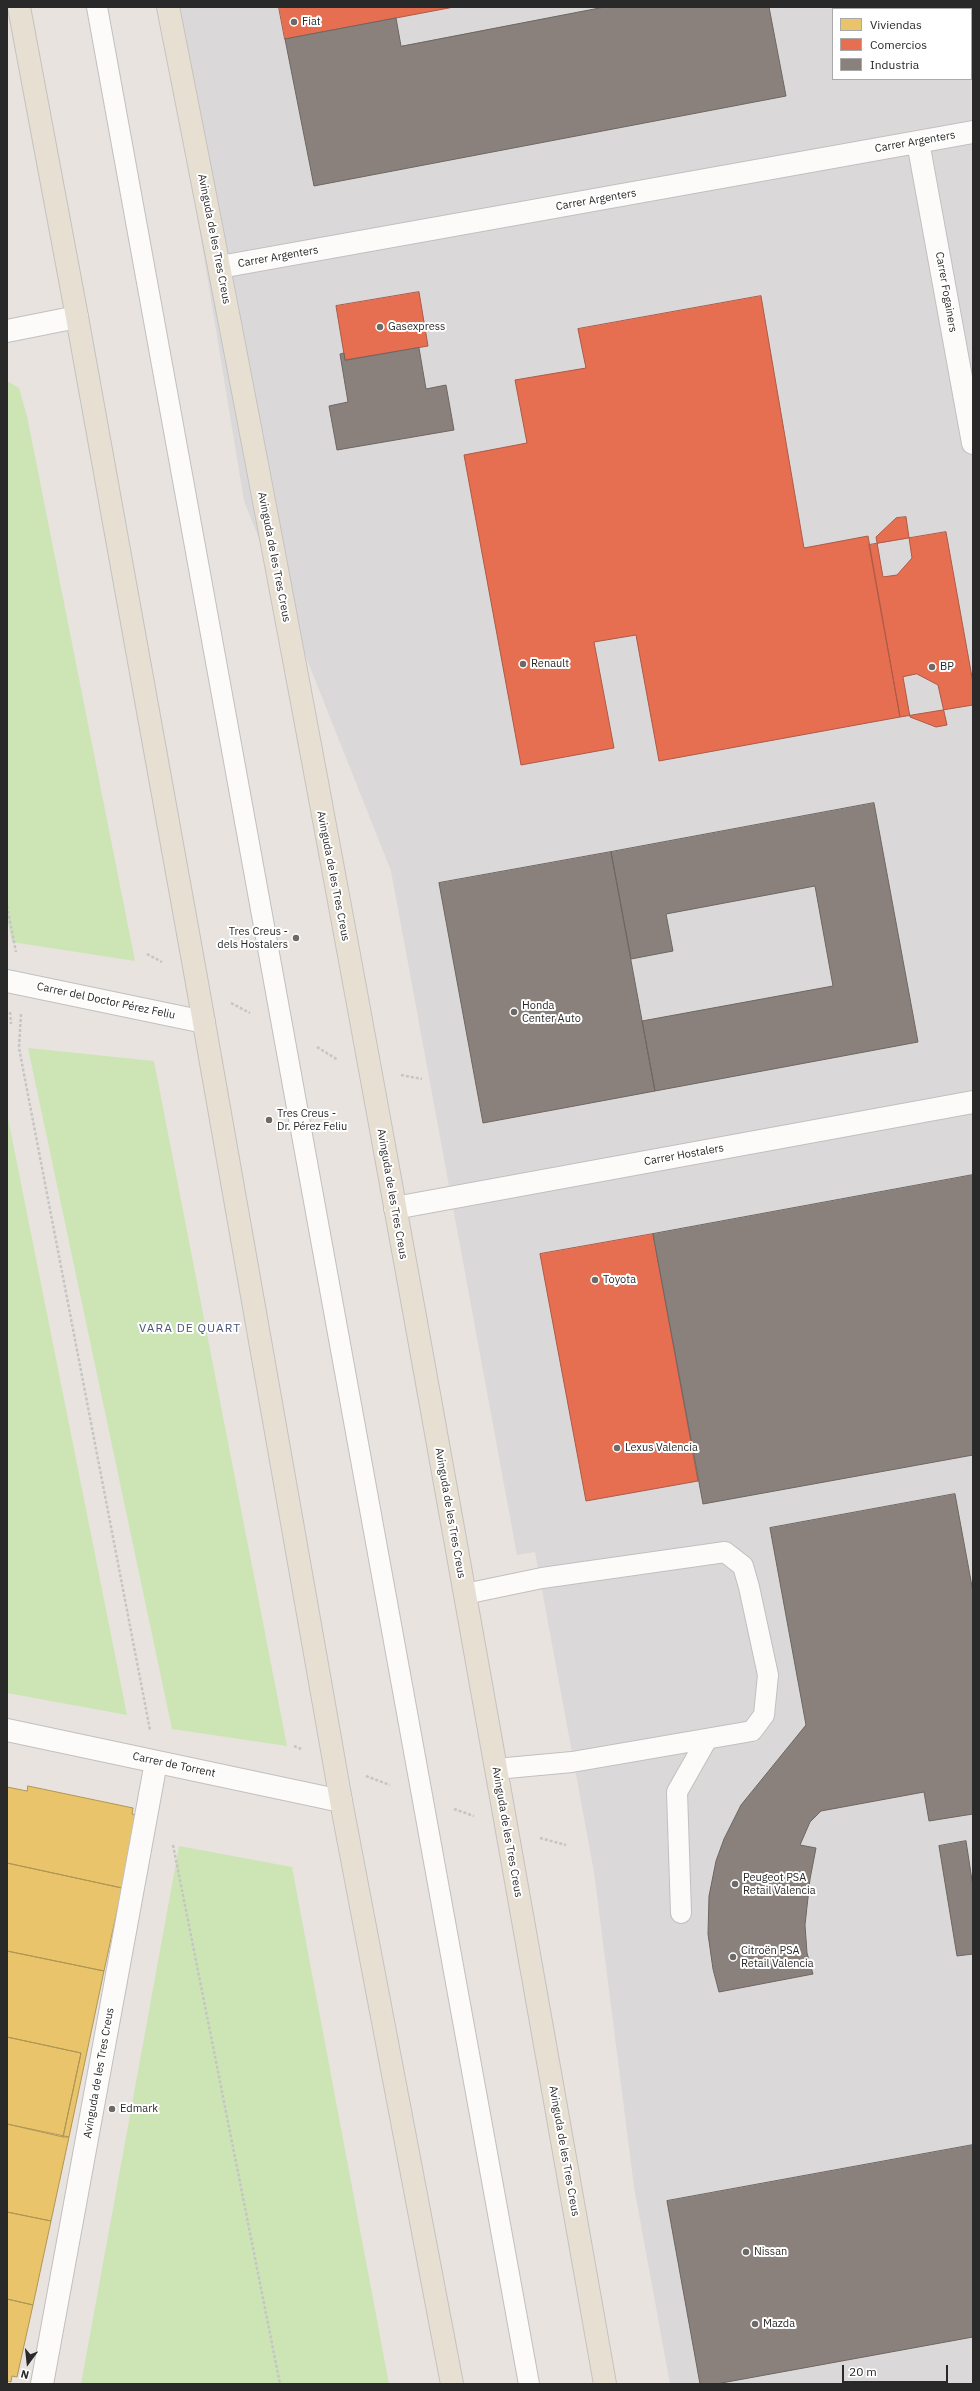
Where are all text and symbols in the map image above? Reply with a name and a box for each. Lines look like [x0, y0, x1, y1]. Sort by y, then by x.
legend [832, 8, 972, 80]
place label: Fiat [302, 15, 321, 29]
marker: Fiat [289, 17, 299, 27]
text: Viviendas [870, 17, 922, 32]
text: Comercios [870, 37, 927, 52]
text: Industria [870, 57, 919, 72]
street label: Carrer Argenters [874, 128, 956, 156]
street label: Avinguda de les Tres Creus [195, 173, 233, 305]
street label: Carrer Argenters [555, 186, 637, 214]
street label: Carrer Argenters [237, 243, 319, 271]
street label: Carrer Fogainers [932, 251, 960, 333]
place label: Gasexpress [388, 320, 445, 334]
marker: Gasexpress [375, 322, 385, 332]
street label: Avinguda de les Tres Creus [255, 491, 293, 623]
place label: Renault [531, 657, 569, 671]
marker: Renault [518, 659, 528, 669]
place label: BP [940, 660, 954, 674]
marker: BP [927, 662, 937, 672]
street label: Avinguda de les Tres Creus [314, 810, 352, 942]
place label: Tres Creus - dels Hostalers [217, 925, 288, 951]
marker: Tres Creus - dels Hostalers [291, 933, 301, 943]
street label: Carrer del Doctor Pérez Feliu [36, 980, 176, 1022]
place label: Honda Center Auto [522, 999, 581, 1025]
marker: Honda Center Auto [509, 1007, 519, 1017]
place label: Tres Creus - Dr. Pérez Feliu [277, 1107, 347, 1133]
marker: Tres Creus - Dr. Pérez Feliu [264, 1115, 274, 1125]
street label: Avinguda de les Tres Creus [374, 1128, 410, 1260]
street label: Carrer Hostalers [643, 1141, 725, 1169]
place label: Toyota [603, 1273, 636, 1287]
marker: Toyota [590, 1275, 600, 1285]
district label: VARA DE QUART [139, 1322, 241, 1336]
place label: Lexus Valencia [625, 1441, 698, 1455]
marker: Lexus Valencia [612, 1443, 622, 1453]
street label: Avinguda de les Tres Creus [432, 1447, 468, 1579]
street label: Carrer de Torrent [131, 1750, 217, 1780]
street label: Avinguda de les Tres Creus [489, 1766, 525, 1898]
place label: Peugeot PSA Retail Valencia [743, 1871, 816, 1897]
marker: Peugeot PSA Retail Valencia [730, 1879, 740, 1889]
place label: Citroën PSA Retail Valencia [741, 1944, 814, 1970]
marker: Citroën PSA Retail Valencia [728, 1952, 738, 1962]
street label: Avinguda de les Tres Creus [81, 2007, 117, 2139]
street label: Avinguda de les Tres Creus [546, 2085, 582, 2217]
place label: Edmark [120, 2102, 158, 2116]
marker: Edmark [107, 2104, 117, 2114]
place label: Nissan [754, 2245, 787, 2259]
marker: Nissan [741, 2247, 751, 2257]
place label: Mazda [763, 2317, 795, 2331]
marker: Mazda [750, 2319, 760, 2329]
north arrow [8, 2343, 48, 2383]
scale bar [844, 2357, 950, 2383]
text: 20 m [849, 2364, 877, 2379]
text: N [19, 2367, 31, 2382]

